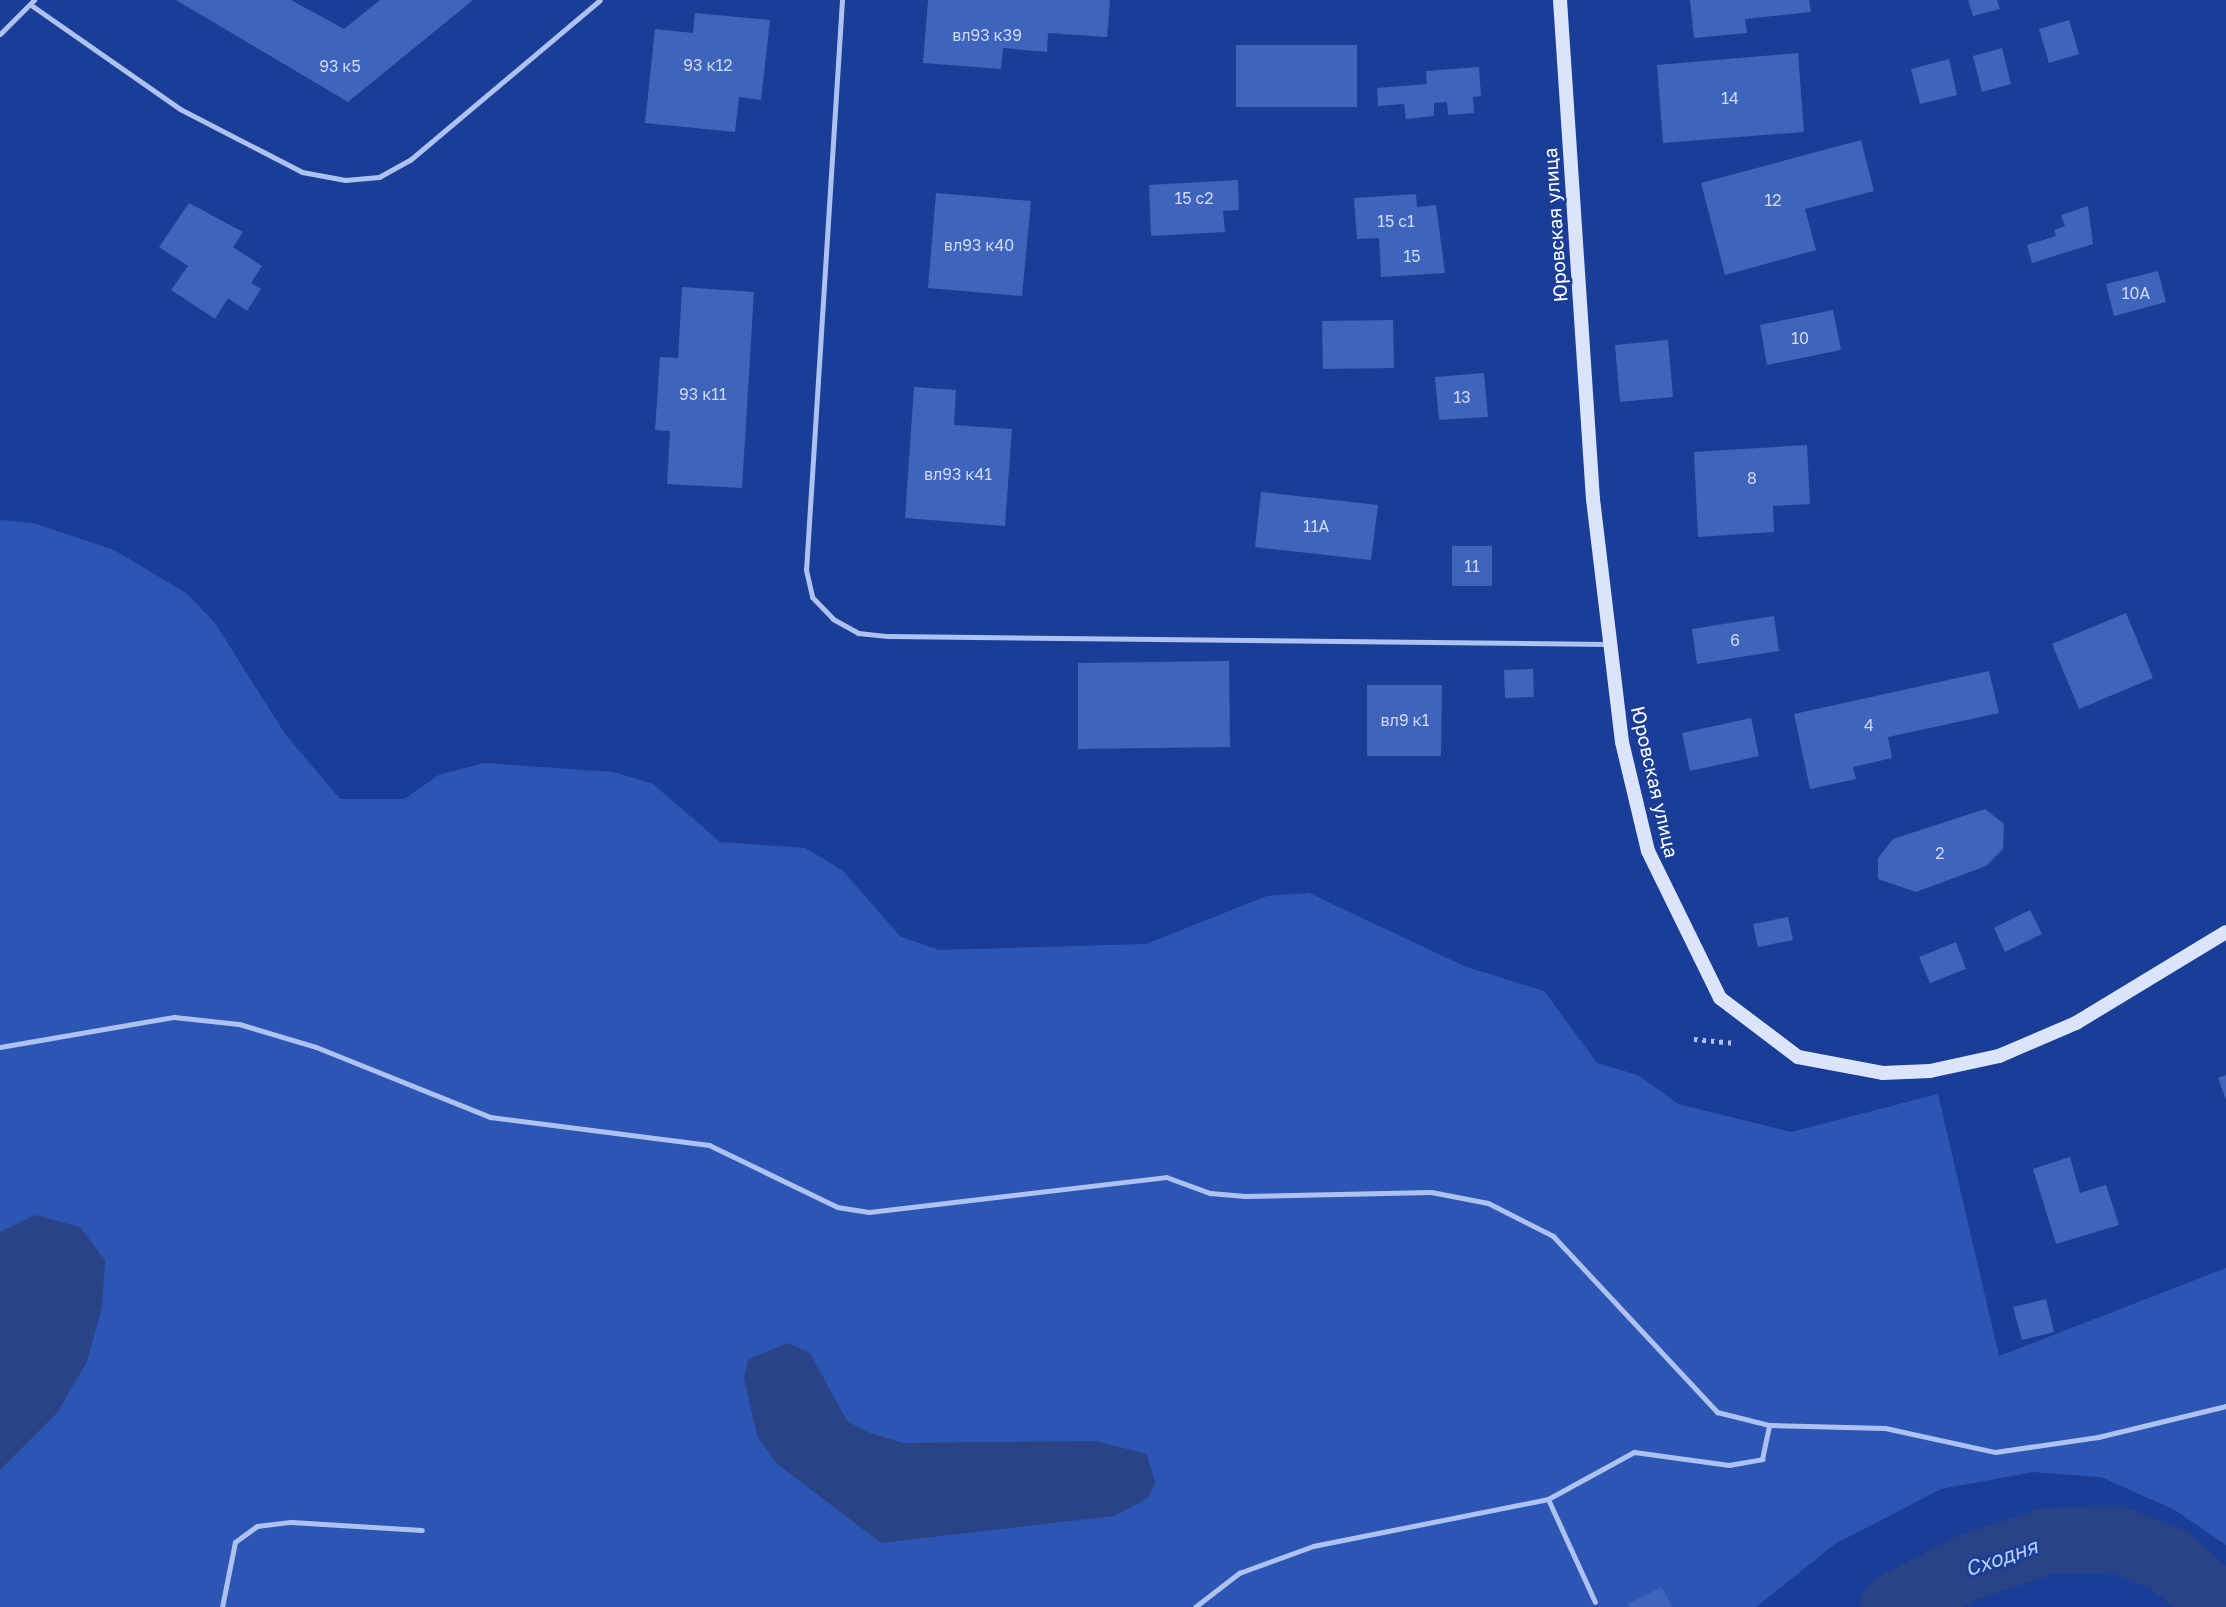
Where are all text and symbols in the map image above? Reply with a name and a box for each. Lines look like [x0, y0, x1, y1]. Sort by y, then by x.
house number: вл93 к39 [952, 25, 1022, 45]
house number: 93 к12 [683, 55, 733, 75]
house number: 93 к5 [319, 56, 361, 76]
house number: 14 [1721, 88, 1739, 108]
street label: Юровская улица [1538, 147, 1572, 303]
house number: 15 с2 [1174, 188, 1214, 208]
house number: 12 [1764, 190, 1782, 210]
house number: 15 с1 [1377, 211, 1415, 231]
house number: вл93 к40 [944, 235, 1014, 255]
house number: 15 [1403, 246, 1421, 266]
house number: 10А [2122, 283, 2150, 303]
house number: 10 [1791, 328, 1809, 348]
house number: 93 к11 [679, 384, 727, 404]
house number: 13 [1453, 387, 1471, 407]
house number: вл93 к41 [924, 464, 992, 484]
house number: 8 [1747, 468, 1757, 488]
house number: 11А [1303, 516, 1329, 536]
house number: 11 [1464, 556, 1480, 576]
house number: 6 [1730, 630, 1740, 650]
street label: Юровская улица [1626, 704, 1684, 860]
house number: вл9 к1 [1380, 710, 1430, 730]
house number: 4 [1864, 715, 1874, 735]
house number: 2 [1935, 843, 1945, 863]
water label: Сходня [1961, 1533, 2041, 1581]

